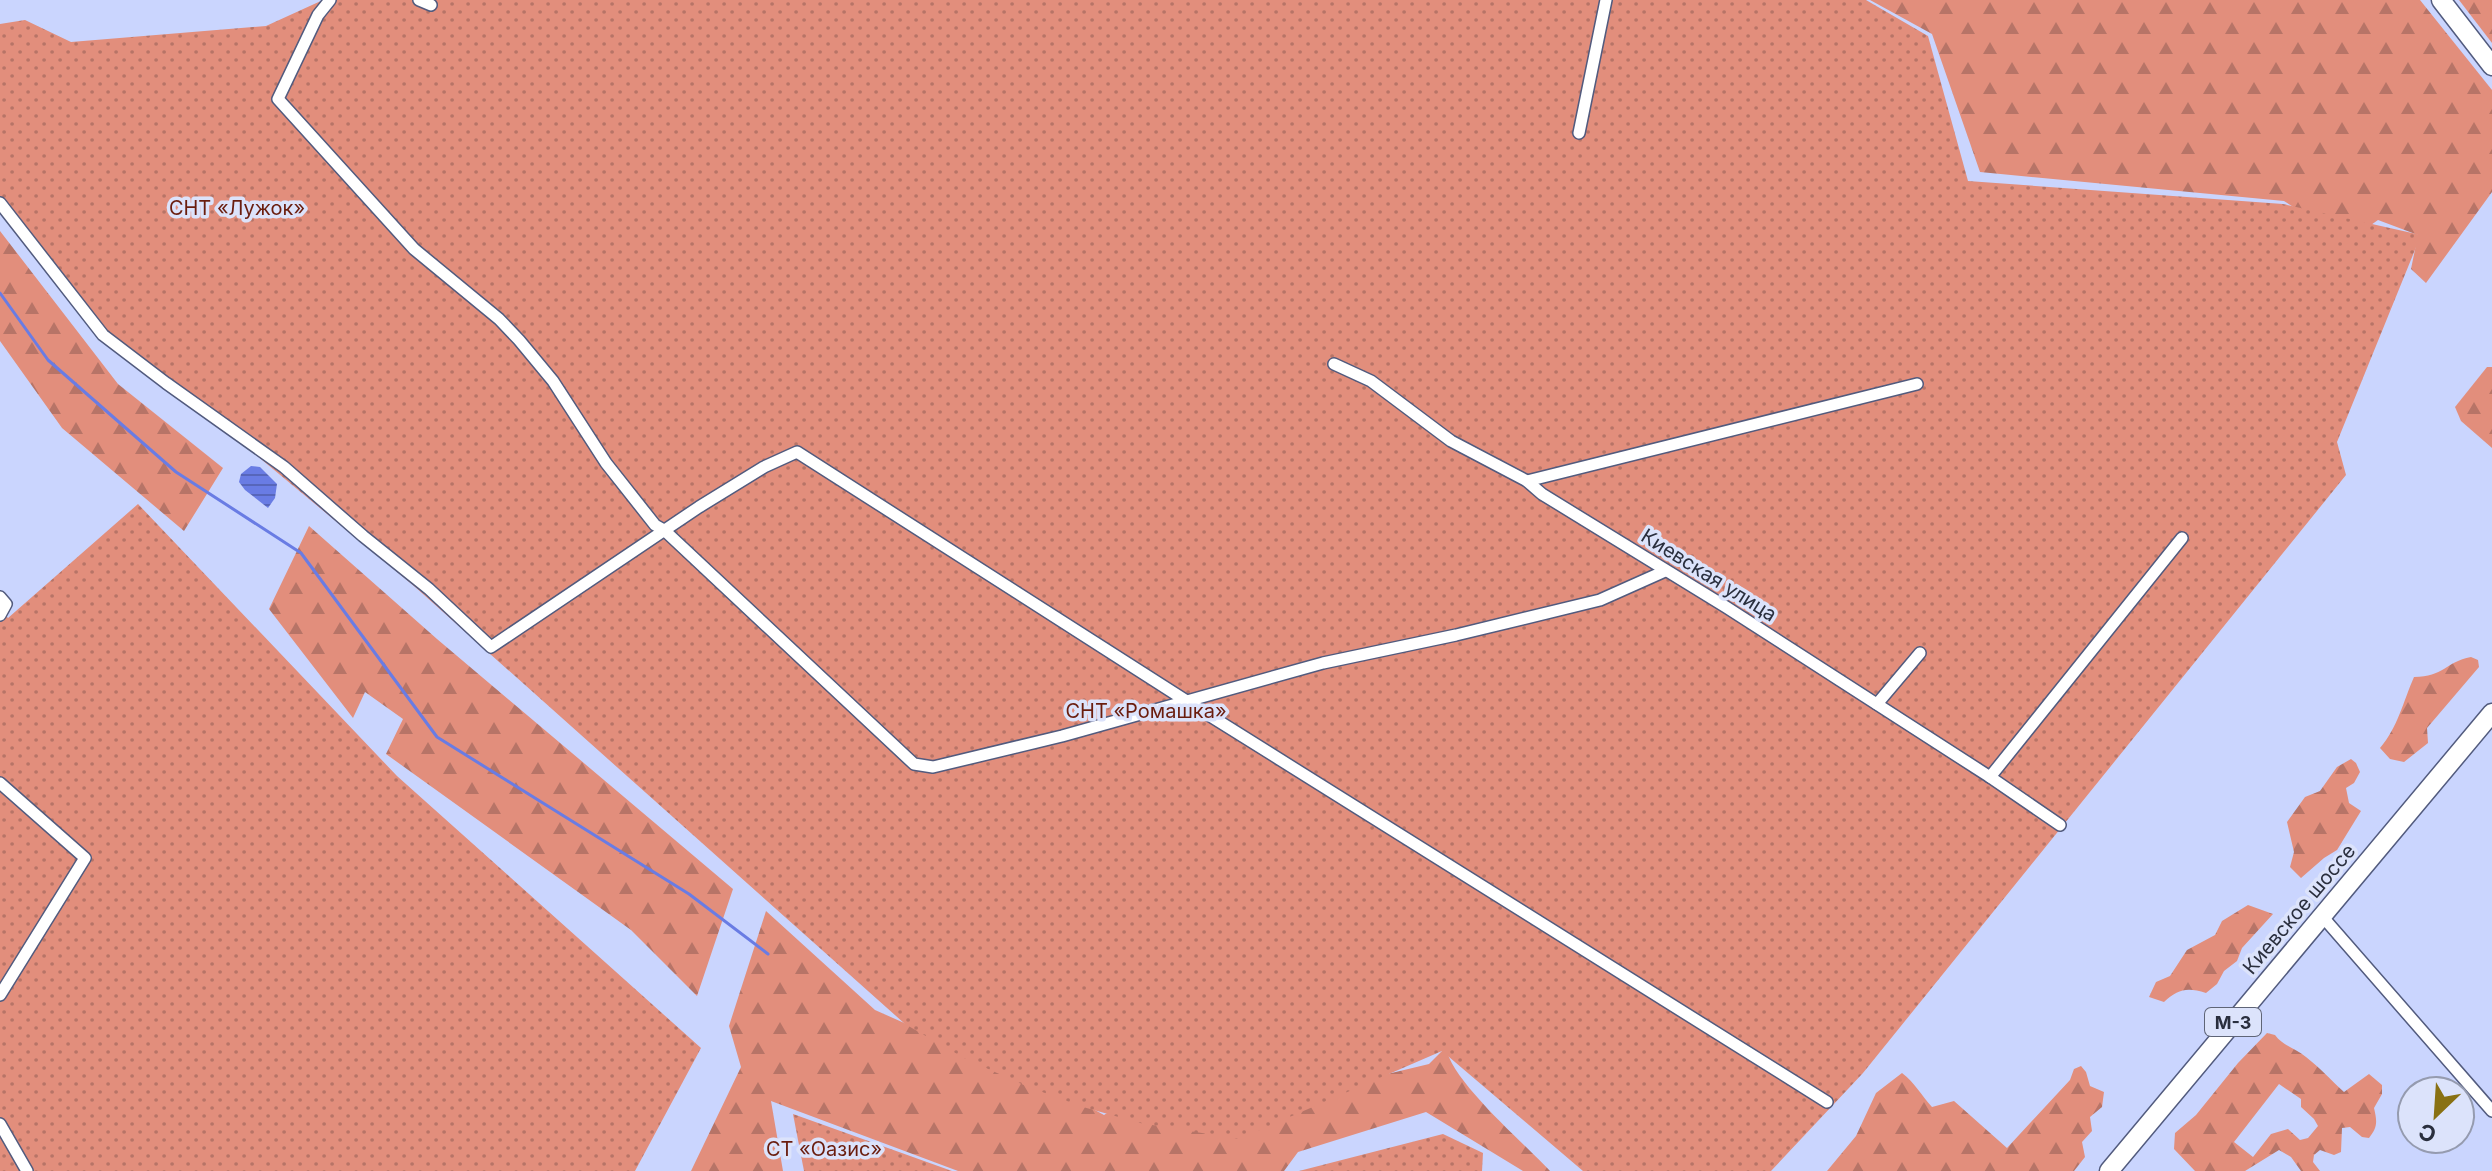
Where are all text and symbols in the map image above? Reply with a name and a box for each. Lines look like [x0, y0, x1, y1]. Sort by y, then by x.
park label: СНТ «Лужок» [169, 196, 305, 220]
street label: Киевская улица [1637, 524, 1781, 626]
park label: СНТ «Ромашка» [1065, 699, 1227, 723]
street label: Киевское шоссе [2238, 839, 2360, 979]
road number: М-3 [2205, 1008, 2261, 1036]
north arrow [2396, 1075, 2476, 1155]
text: С [2415, 1118, 2440, 1148]
park label: СТ «Оазис» [766, 1137, 882, 1161]

